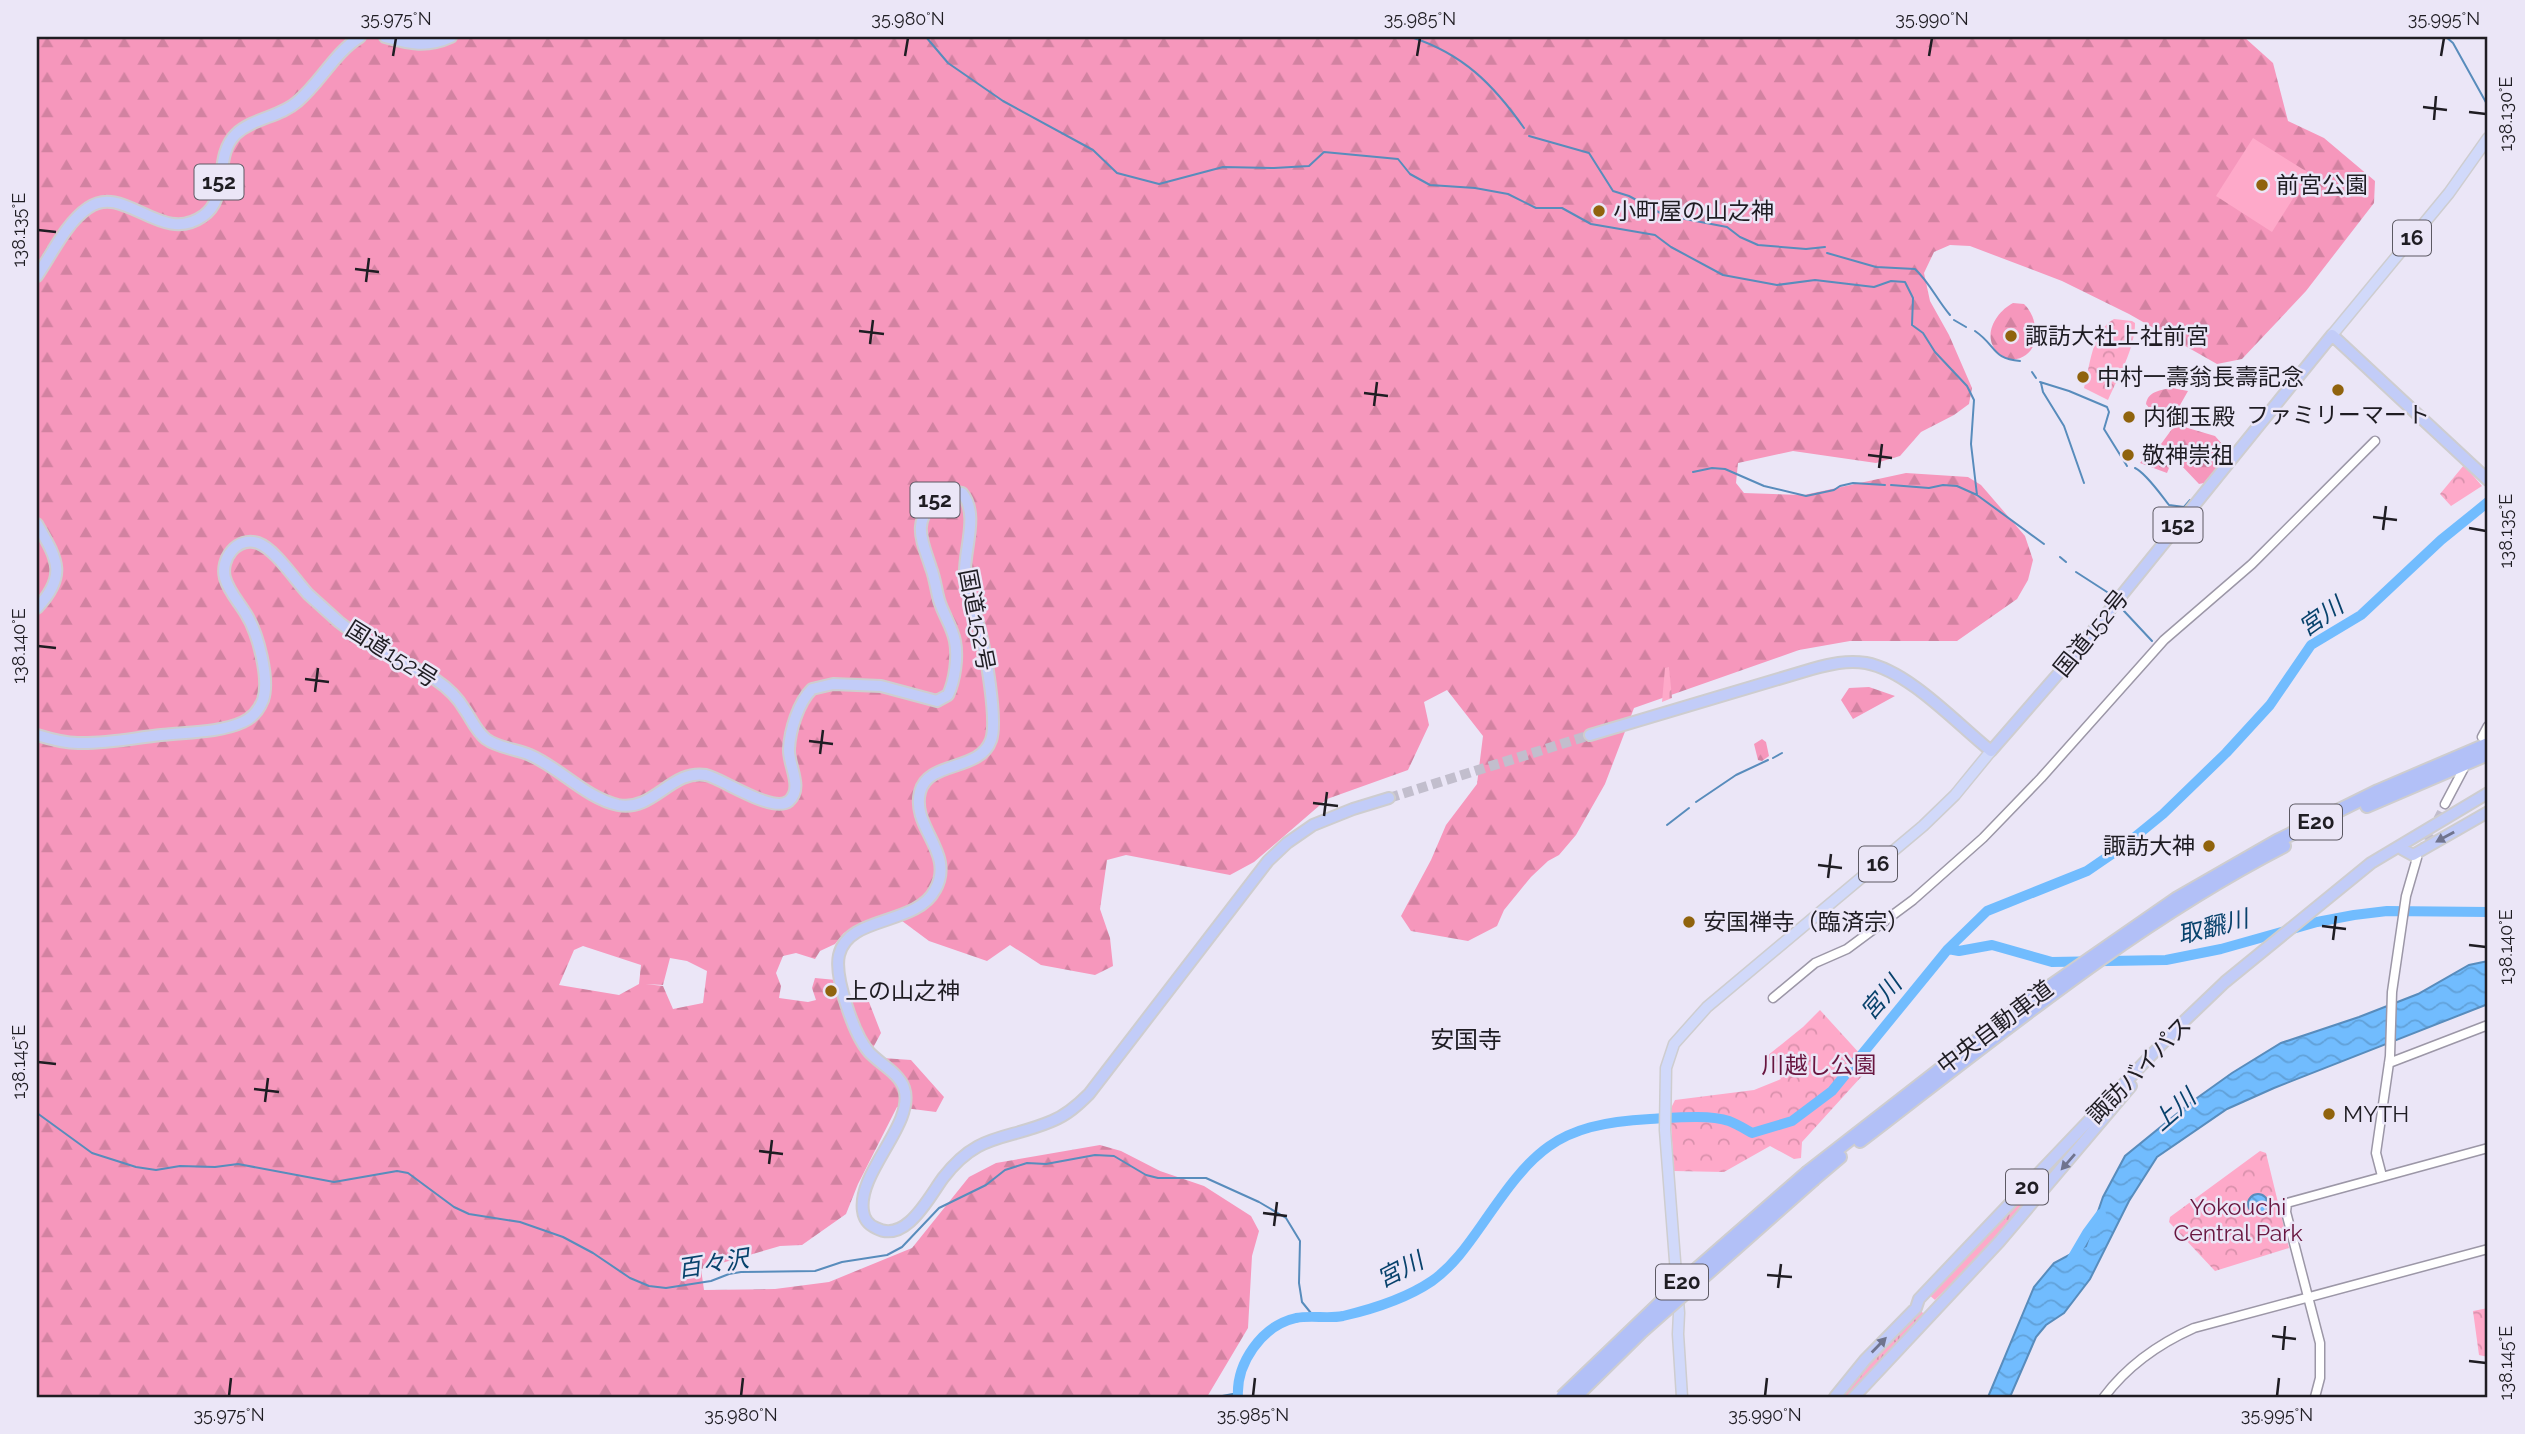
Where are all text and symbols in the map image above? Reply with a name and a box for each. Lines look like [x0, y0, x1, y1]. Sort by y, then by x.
text: 35.975°N [360, 8, 432, 29]
text: 35.980°N [871, 8, 945, 29]
text: 35.985°N [1384, 8, 1456, 29]
text: 35.990°N [1895, 8, 1969, 29]
text: 35.995°N [2408, 8, 2480, 29]
text: 138.130°E [2495, 76, 2516, 152]
road number: 152 [194, 164, 244, 200]
place label: 前宮公園 [2276, 171, 2368, 198]
marker: 前宮公園 [2254, 177, 2270, 193]
text: 138.135°E [8, 193, 29, 267]
place label: 小町屋の山之神 [1613, 197, 1774, 224]
marker: 小町屋の山之神 [1591, 203, 1607, 219]
road number: 16 [2393, 220, 2431, 256]
place label: 諏訪大社上社前宮 [2025, 322, 2209, 349]
marker: 諏訪大社上社前宮 [2003, 328, 2019, 344]
place label: 中村一壽翁長壽記念 [2097, 363, 2304, 390]
marker: 中村一壽翁長壽記念 [2075, 369, 2091, 385]
marker: ファミリーマート [2330, 382, 2346, 398]
place label: ファミリーマート [2246, 401, 2430, 428]
place label: 内御玉殿 [2143, 403, 2235, 430]
marker: 内御玉殿 [2121, 409, 2137, 425]
place label: 敬神崇祖 [2142, 441, 2234, 468]
marker: 敬神崇祖 [2120, 447, 2136, 463]
road number: 152 [911, 482, 960, 518]
text: 138.135°E [2495, 494, 2516, 568]
road number: 152 [2154, 508, 2202, 542]
street label: 国道152号 [954, 567, 1001, 673]
street label: 国道152号 [2048, 584, 2134, 681]
water label: 宮川 [2293, 589, 2351, 642]
text: 138.140°E [8, 608, 29, 684]
street label: 国道152号 [341, 615, 443, 692]
road number: E20 [2290, 804, 2342, 840]
one-way arrow [2435, 831, 2454, 843]
place label: 諏訪大神 [2103, 832, 2195, 859]
marker: 諏訪大神 [2201, 838, 2217, 854]
road number: 16 [1859, 846, 1897, 882]
water label: 取飜川 [2174, 903, 2254, 949]
place label: 安国禅寺（臨済宗） [1703, 908, 1910, 935]
text: 138.140°E [2495, 909, 2516, 985]
marker: 安国禅寺（臨済宗） [1681, 914, 1697, 930]
water label: 宮川 [1854, 968, 1909, 1025]
street label: 中央自動車道 [1931, 974, 2058, 1079]
place label: 上の山之神 [845, 977, 960, 1004]
marker: 上の山之神 [823, 983, 839, 999]
street label: 諏訪バイパス [2081, 1011, 2196, 1129]
text: 138.145°E [8, 1025, 29, 1099]
district label: 安国寺 [1430, 1025, 1502, 1054]
park label: 川越し公園 [1762, 1051, 1877, 1078]
water label: 上川 [2146, 1081, 2204, 1136]
place label: MYTH [2343, 1100, 2409, 1127]
marker: MYTH [2321, 1106, 2337, 1122]
one-way arrow [2060, 1153, 2076, 1170]
road number: 20 [2006, 1170, 2048, 1204]
park label: Yokouchi Central Park [2173, 1193, 2303, 1246]
water label: 百々沢 [675, 1243, 754, 1283]
water label: 宮川 [1372, 1244, 1430, 1293]
road number: E20 [1656, 1264, 1708, 1300]
text: 138.145°E [2495, 1326, 2516, 1400]
one-way arrow [1871, 1337, 1887, 1354]
text: 35.975°N [193, 1404, 265, 1425]
text: 35.980°N [704, 1404, 778, 1425]
text: 35.985°N [1217, 1404, 1289, 1425]
text: 35.990°N [1728, 1404, 1802, 1425]
text: 35.995°N [2241, 1404, 2313, 1425]

